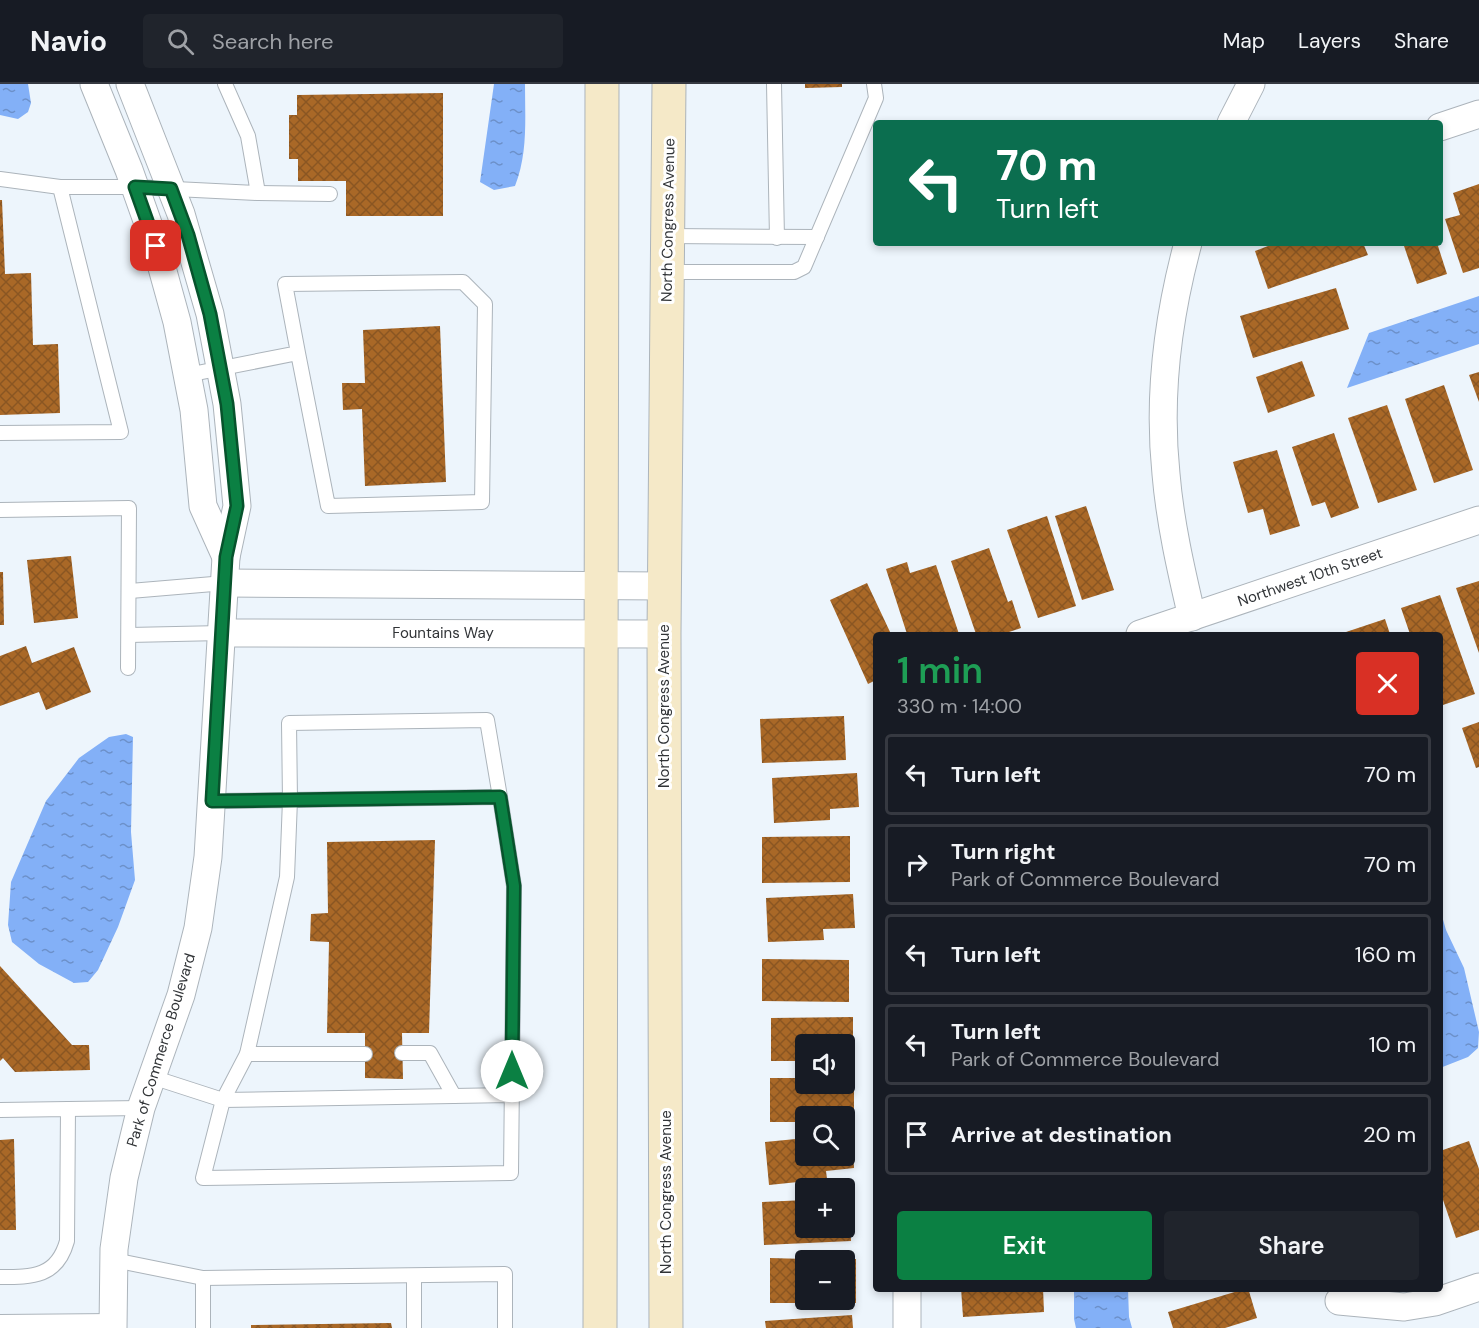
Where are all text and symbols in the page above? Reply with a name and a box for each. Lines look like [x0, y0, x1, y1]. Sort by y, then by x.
search box [143, 14, 563, 68]
text: Navio [30, 23, 107, 60]
icon: search [164, 25, 197, 58]
text: Search here [212, 27, 333, 56]
text: Map [1223, 27, 1265, 55]
text: Layers [1298, 27, 1361, 55]
text: Share [1394, 27, 1449, 55]
street label: North Congress Avenue [657, 138, 679, 302]
text: 70 m [996, 138, 1097, 193]
icon: left [897, 144, 975, 222]
text: Turn left [996, 191, 1099, 226]
pin [130, 220, 181, 271]
icon: arrive [139, 229, 172, 262]
street label: Northwest 10th Street [1235, 543, 1385, 611]
street label: Fountains Way [392, 623, 494, 643]
street label: North Congress Avenue [654, 624, 674, 788]
text: 1 min [897, 647, 983, 694]
button: close [1356, 652, 1419, 715]
text: 330 m · 14:00 [897, 693, 1022, 719]
icon: left [900, 758, 933, 791]
text: Turn left [951, 760, 1041, 789]
text: 70 m [1364, 760, 1416, 789]
text: Turn right [951, 837, 1056, 866]
icon: right [900, 848, 933, 881]
text: 70 m [1364, 850, 1416, 879]
text: Park of Commerce Boulevard [951, 866, 1219, 892]
icon: left [900, 938, 933, 971]
text: Turn left [951, 940, 1041, 969]
text: 160 m [1355, 940, 1416, 969]
street label: Park of Commerce Boulevard [122, 951, 200, 1149]
text: Turn left [951, 1017, 1041, 1046]
icon: left [900, 1028, 933, 1061]
text: 10 m [1369, 1030, 1416, 1059]
map controls [795, 1034, 855, 1310]
button: sound [795, 1034, 855, 1094]
position arrow [480, 1039, 544, 1103]
text: Park of Commerce Boulevard [951, 1046, 1219, 1072]
button: search [795, 1106, 855, 1166]
street label: North Congress Avenue [656, 1110, 676, 1274]
icon: arrive [900, 1118, 933, 1151]
text: Arrive at destination [951, 1120, 1172, 1149]
text: 20 m [1363, 1120, 1416, 1149]
button: + [795, 1178, 855, 1238]
button: Exit [897, 1211, 1152, 1280]
button: Share [1164, 1211, 1419, 1280]
button: − [795, 1250, 855, 1310]

